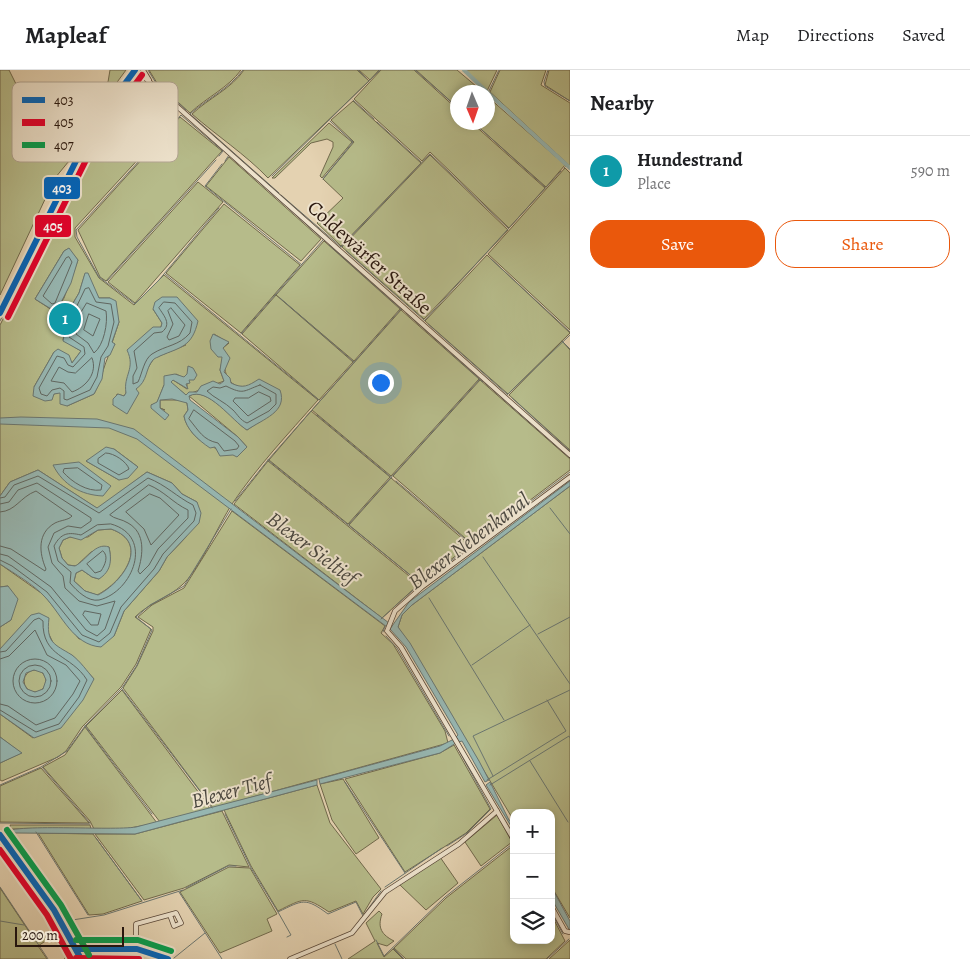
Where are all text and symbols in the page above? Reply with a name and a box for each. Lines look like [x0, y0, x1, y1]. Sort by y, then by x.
text: Mapleaf [25, 19, 107, 51]
text: Map [736, 23, 769, 47]
text: Directions [797, 23, 874, 47]
text: Saved [902, 23, 945, 47]
legend [12, 82, 178, 162]
north arrow [450, 85, 495, 130]
text: Nearby [590, 89, 653, 117]
text: 403 [54, 91, 74, 110]
text: 405 [54, 113, 74, 132]
text: 407 [54, 136, 74, 155]
text: Hundestrand [637, 147, 743, 173]
text: 1 [603, 160, 609, 182]
text: 590 m [911, 160, 950, 182]
text: Place [637, 173, 671, 195]
line badge: 403 [43, 176, 81, 200]
text: 403 [52, 179, 72, 198]
street label: Coldewärfer Straße [302, 194, 438, 321]
line badge: 405 [34, 214, 72, 238]
text: 405 [43, 217, 63, 236]
button: Save [590, 220, 765, 268]
button: Share [775, 220, 950, 268]
pin: 1 [49, 300, 81, 338]
your location [368, 370, 394, 396]
water label: Blexer Nebenkanal [402, 486, 536, 596]
water label: Blexer Sieltief [261, 505, 366, 594]
water label: Blexer Tief [188, 766, 278, 815]
map controls [510, 809, 555, 944]
button: + [510, 809, 555, 854]
button: − [510, 854, 555, 899]
button: layers [510, 899, 555, 944]
scale bar [15, 924, 124, 947]
text: 200 m [22, 926, 58, 945]

